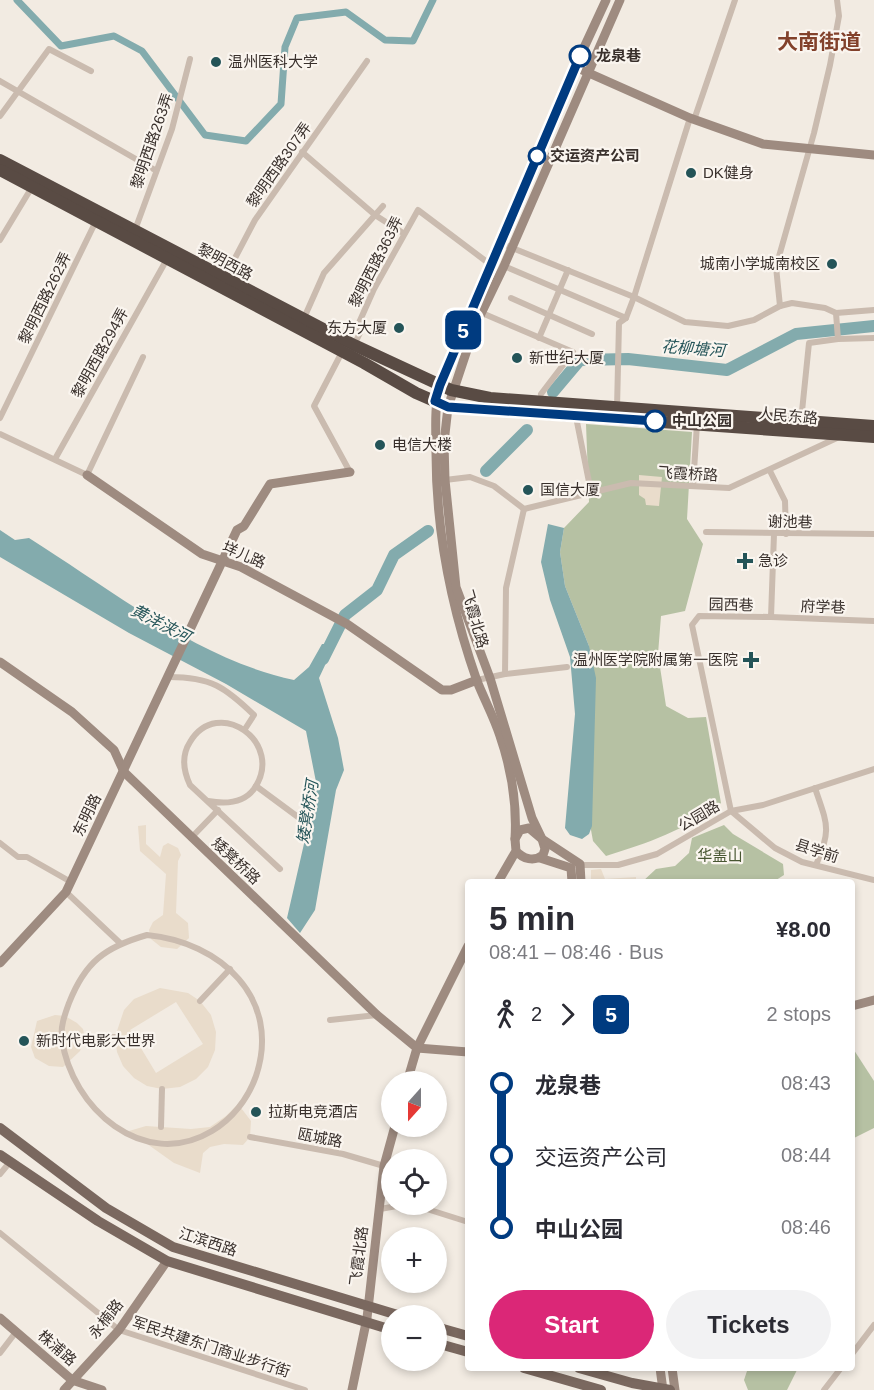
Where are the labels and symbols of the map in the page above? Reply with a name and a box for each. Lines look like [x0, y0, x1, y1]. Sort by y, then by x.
district label: 大南街道 [777, 30, 861, 53]
marker: 龙泉巷 [569, 45, 591, 67]
place label: 龙泉巷 [596, 47, 641, 64]
place label: 温州医科大学 [228, 53, 318, 70]
marker: 温州医科大学 [209, 55, 223, 69]
street label: 黎明西路263弄 [127, 91, 176, 191]
street label: 黎明西路307弄 [243, 119, 314, 211]
marker: 交运资产公司 [528, 147, 546, 165]
place label: 交运资产公司 [550, 147, 640, 164]
place label: DK健身 [703, 164, 754, 181]
marker: DK健身 [684, 166, 698, 180]
street label: 黎明西路363弄 [345, 213, 406, 310]
street label: 黎明西路 [195, 240, 256, 283]
street label: 黎明西路262弄 [15, 249, 74, 346]
place label: 城南小学城南校区 [700, 255, 820, 272]
marker: 城南小学城南校区 [825, 257, 839, 271]
street label: 黎明西路294弄 [68, 305, 131, 401]
line badge: 5 [444, 310, 482, 350]
place label: 东方大厦 [327, 319, 387, 336]
marker: 东方大厦 [392, 321, 406, 335]
water label: 花柳塘河 [660, 338, 728, 359]
place label: 新世纪大厦 [529, 349, 604, 366]
marker: 新世纪大厦 [510, 351, 524, 365]
street label: 人民东路 [757, 404, 819, 427]
marker: 中山公园 [644, 410, 666, 432]
place label: 中山公园 [672, 412, 732, 429]
place label: 电信大楼 [392, 436, 452, 453]
marker: 电信大楼 [373, 438, 387, 452]
street label: 飞霞桥路 [658, 463, 718, 484]
place label: 国信大厦 [540, 481, 600, 498]
marker: 国信大厦 [521, 483, 535, 497]
street label: 谢池巷 [767, 513, 813, 530]
street label: 垟儿路 [220, 538, 268, 571]
marker: 急诊 [736, 552, 754, 570]
place label: 急诊 [758, 552, 788, 569]
street label: 飞霞北路 [459, 588, 492, 650]
street label: 园西巷 [708, 596, 754, 613]
street label: 府学巷 [800, 597, 846, 616]
water label: 黄洋浃河 [128, 601, 196, 647]
place label: 温州医学院附属第一医院 [573, 651, 738, 668]
marker: 温州医学院附属第一医院 [742, 651, 760, 669]
water label: 矮凳桥河 [294, 776, 321, 845]
street label: 东明路 [69, 791, 104, 839]
street label: 公园路 [675, 797, 722, 834]
street label: 矮凳桥路 [209, 834, 264, 887]
street label: 县学前 [793, 835, 841, 866]
park label: 华盖山 [697, 847, 743, 864]
place label: 新时代电影大世界 [36, 1032, 156, 1049]
marker: 新时代电影大世界 [17, 1034, 31, 1048]
north arrow [381, 1071, 447, 1137]
place label: 拉斯电竞酒店 [268, 1103, 358, 1120]
marker: 拉斯电竞酒店 [249, 1105, 263, 1119]
street label: 瓯城路 [296, 1125, 344, 1150]
street label: 江滨西路 [177, 1224, 239, 1259]
street label: 飞霞北路 [346, 1225, 371, 1287]
street label: 永楠路 [85, 1296, 126, 1342]
street label: 军民共建东门商业步行街 [130, 1313, 292, 1380]
street label: 株浦路 [35, 1326, 80, 1369]

